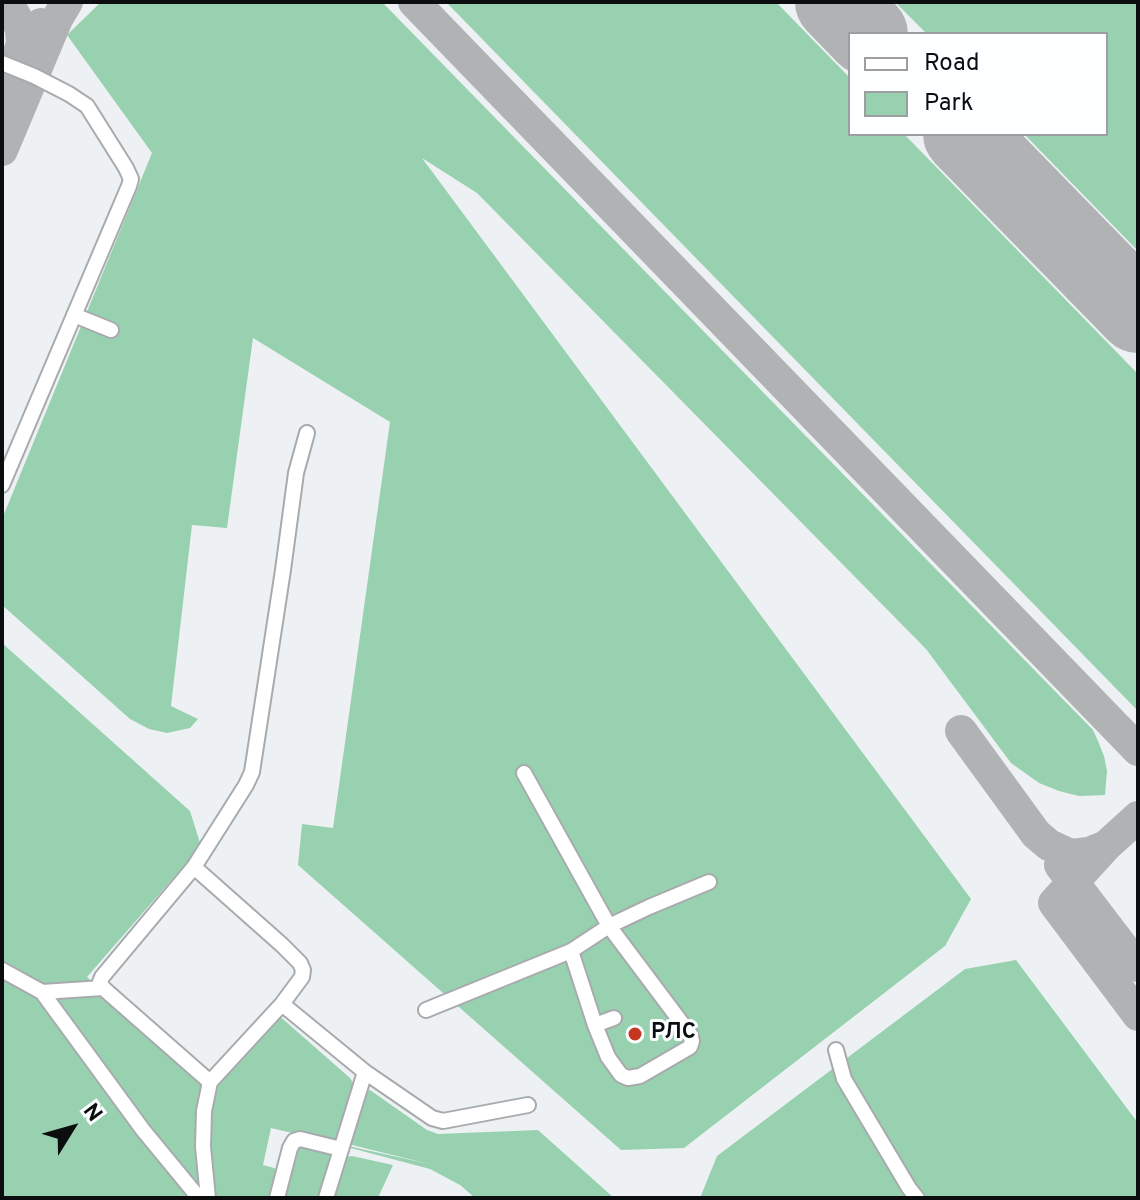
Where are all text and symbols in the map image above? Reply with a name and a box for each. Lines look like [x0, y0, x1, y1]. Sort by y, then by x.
legend [848, 32, 1108, 136]
text: Road [924, 49, 980, 79]
text: Park [924, 89, 974, 119]
place label: РЛС [651, 1021, 696, 1047]
marker: РЛС [626, 1025, 644, 1043]
north arrow [32, 1088, 112, 1168]
text: N [76, 1099, 107, 1128]

